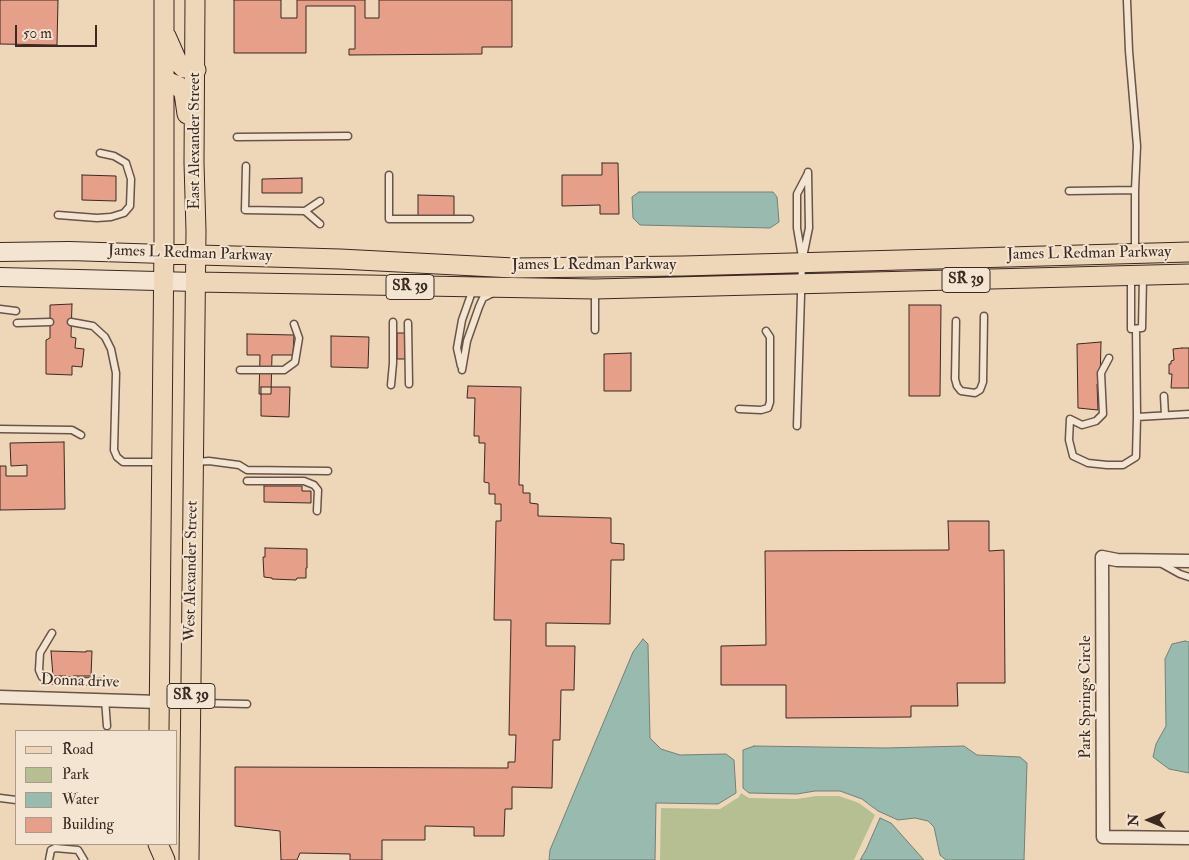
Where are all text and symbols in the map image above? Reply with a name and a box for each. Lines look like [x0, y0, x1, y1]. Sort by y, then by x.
scale bar [18, 15, 100, 47]
text: 50 m [23, 24, 52, 43]
street label: East Alexander Street [186, 72, 206, 210]
street label: James L Redman Parkway [108, 242, 272, 266]
street label: James L Redman Parkway [1007, 243, 1171, 265]
street label: James L Redman Parkway [512, 256, 676, 276]
road number: SR 39 [942, 268, 990, 292]
road number: SR 39 [386, 274, 434, 300]
street label: West Alexander Street [181, 500, 203, 642]
street label: Park Springs Circle [1077, 635, 1097, 759]
street label: Donna drive [40, 671, 120, 693]
road number: SR 39 [167, 684, 215, 708]
legend [15, 730, 178, 845]
text: Road [62, 740, 93, 759]
text: Park [62, 765, 89, 784]
text: Water [62, 790, 99, 809]
north arrow [1124, 795, 1174, 845]
text: N [1125, 814, 1142, 826]
text: Building [62, 815, 114, 834]

